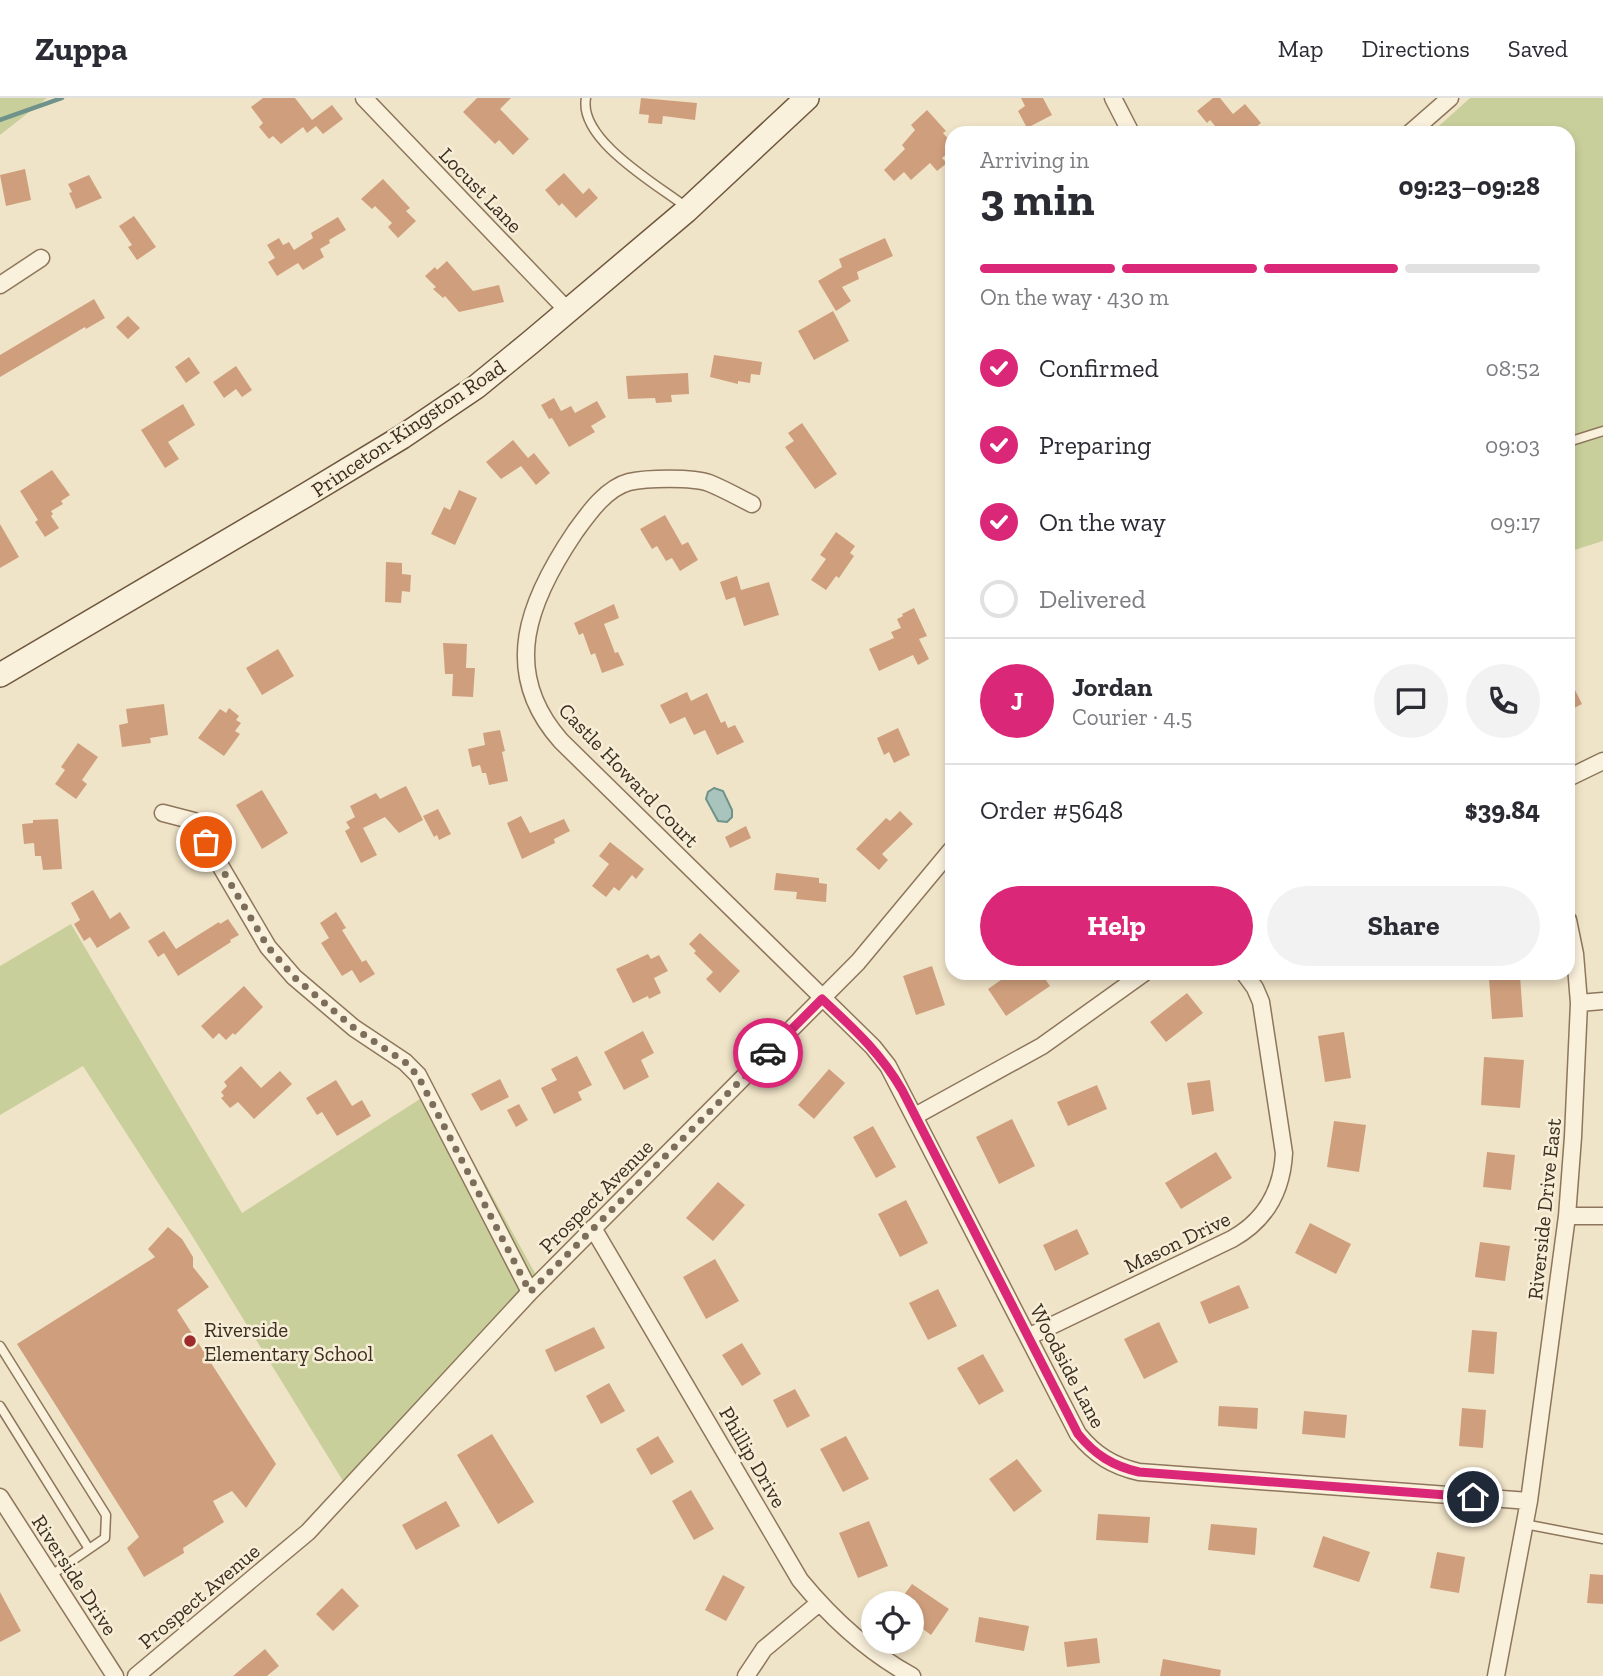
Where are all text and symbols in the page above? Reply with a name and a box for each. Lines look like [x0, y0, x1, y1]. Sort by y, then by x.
text: Zuppa [35, 29, 128, 68]
text: Map [1278, 34, 1324, 63]
text: Directions [1362, 34, 1470, 63]
text: Saved [1508, 34, 1568, 63]
street label: Locust Lane [434, 142, 528, 238]
text: Arriving in [980, 146, 1089, 174]
text: 09:23–09:28 [1398, 170, 1540, 202]
text: 3 min [980, 172, 1094, 227]
text: On the way · 430 m [980, 283, 1169, 311]
icon: check [980, 349, 1018, 387]
text: Confirmed [1039, 352, 1159, 384]
street label: Princeton-Kingston Road [306, 354, 510, 502]
text: 08:52 [1486, 354, 1540, 382]
icon: check [980, 426, 1018, 464]
text: Preparing [1039, 429, 1151, 461]
text: 09:03 [1485, 431, 1540, 459]
icon: check [980, 503, 1018, 541]
text: On the way [1039, 506, 1166, 538]
text: 09:17 [1490, 508, 1540, 536]
text: Delivered [1039, 583, 1146, 615]
button: chat [1374, 664, 1448, 738]
button: phone [1466, 664, 1540, 738]
text: Jordan [1072, 671, 1152, 703]
text: J [1011, 685, 1023, 717]
street label: Castle Howard Court [554, 698, 704, 853]
text: Courier · 4.5 [1072, 703, 1192, 731]
text: Order #5648 [980, 794, 1123, 826]
text: $39.84 [1465, 794, 1540, 826]
pin [176, 812, 236, 872]
icon: bag [187, 823, 225, 861]
button: Help [980, 886, 1253, 966]
button: Share [1267, 886, 1540, 966]
courier [733, 1018, 803, 1088]
icon: car [749, 1034, 787, 1072]
street label: Riverside Drive East [1522, 1117, 1566, 1301]
street label: Prospect Avenue [534, 1134, 658, 1258]
street label: Mason Drive [1120, 1206, 1234, 1278]
street label: Woodside Lane [1025, 1300, 1111, 1432]
place label: Riverside Elementary School [204, 1317, 374, 1366]
marker: Riverside Elementary School [182, 1333, 198, 1349]
street label: Phillip Drive [714, 1402, 792, 1512]
pin [1443, 1467, 1503, 1527]
icon: home [1454, 1478, 1492, 1516]
street label: Riverside Drive [27, 1510, 123, 1640]
street label: Prospect Avenue [133, 1538, 265, 1654]
map controls [861, 1591, 924, 1654]
button: locate [861, 1591, 924, 1654]

